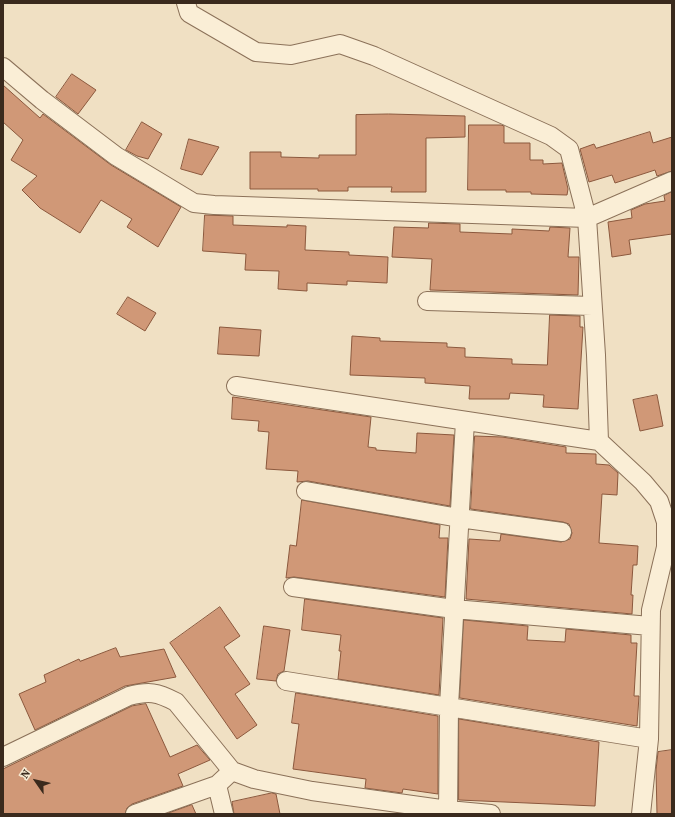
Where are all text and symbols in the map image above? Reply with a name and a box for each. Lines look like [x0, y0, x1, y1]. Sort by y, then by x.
north arrow [16, 761, 56, 801]
text: N [17, 767, 34, 782]

